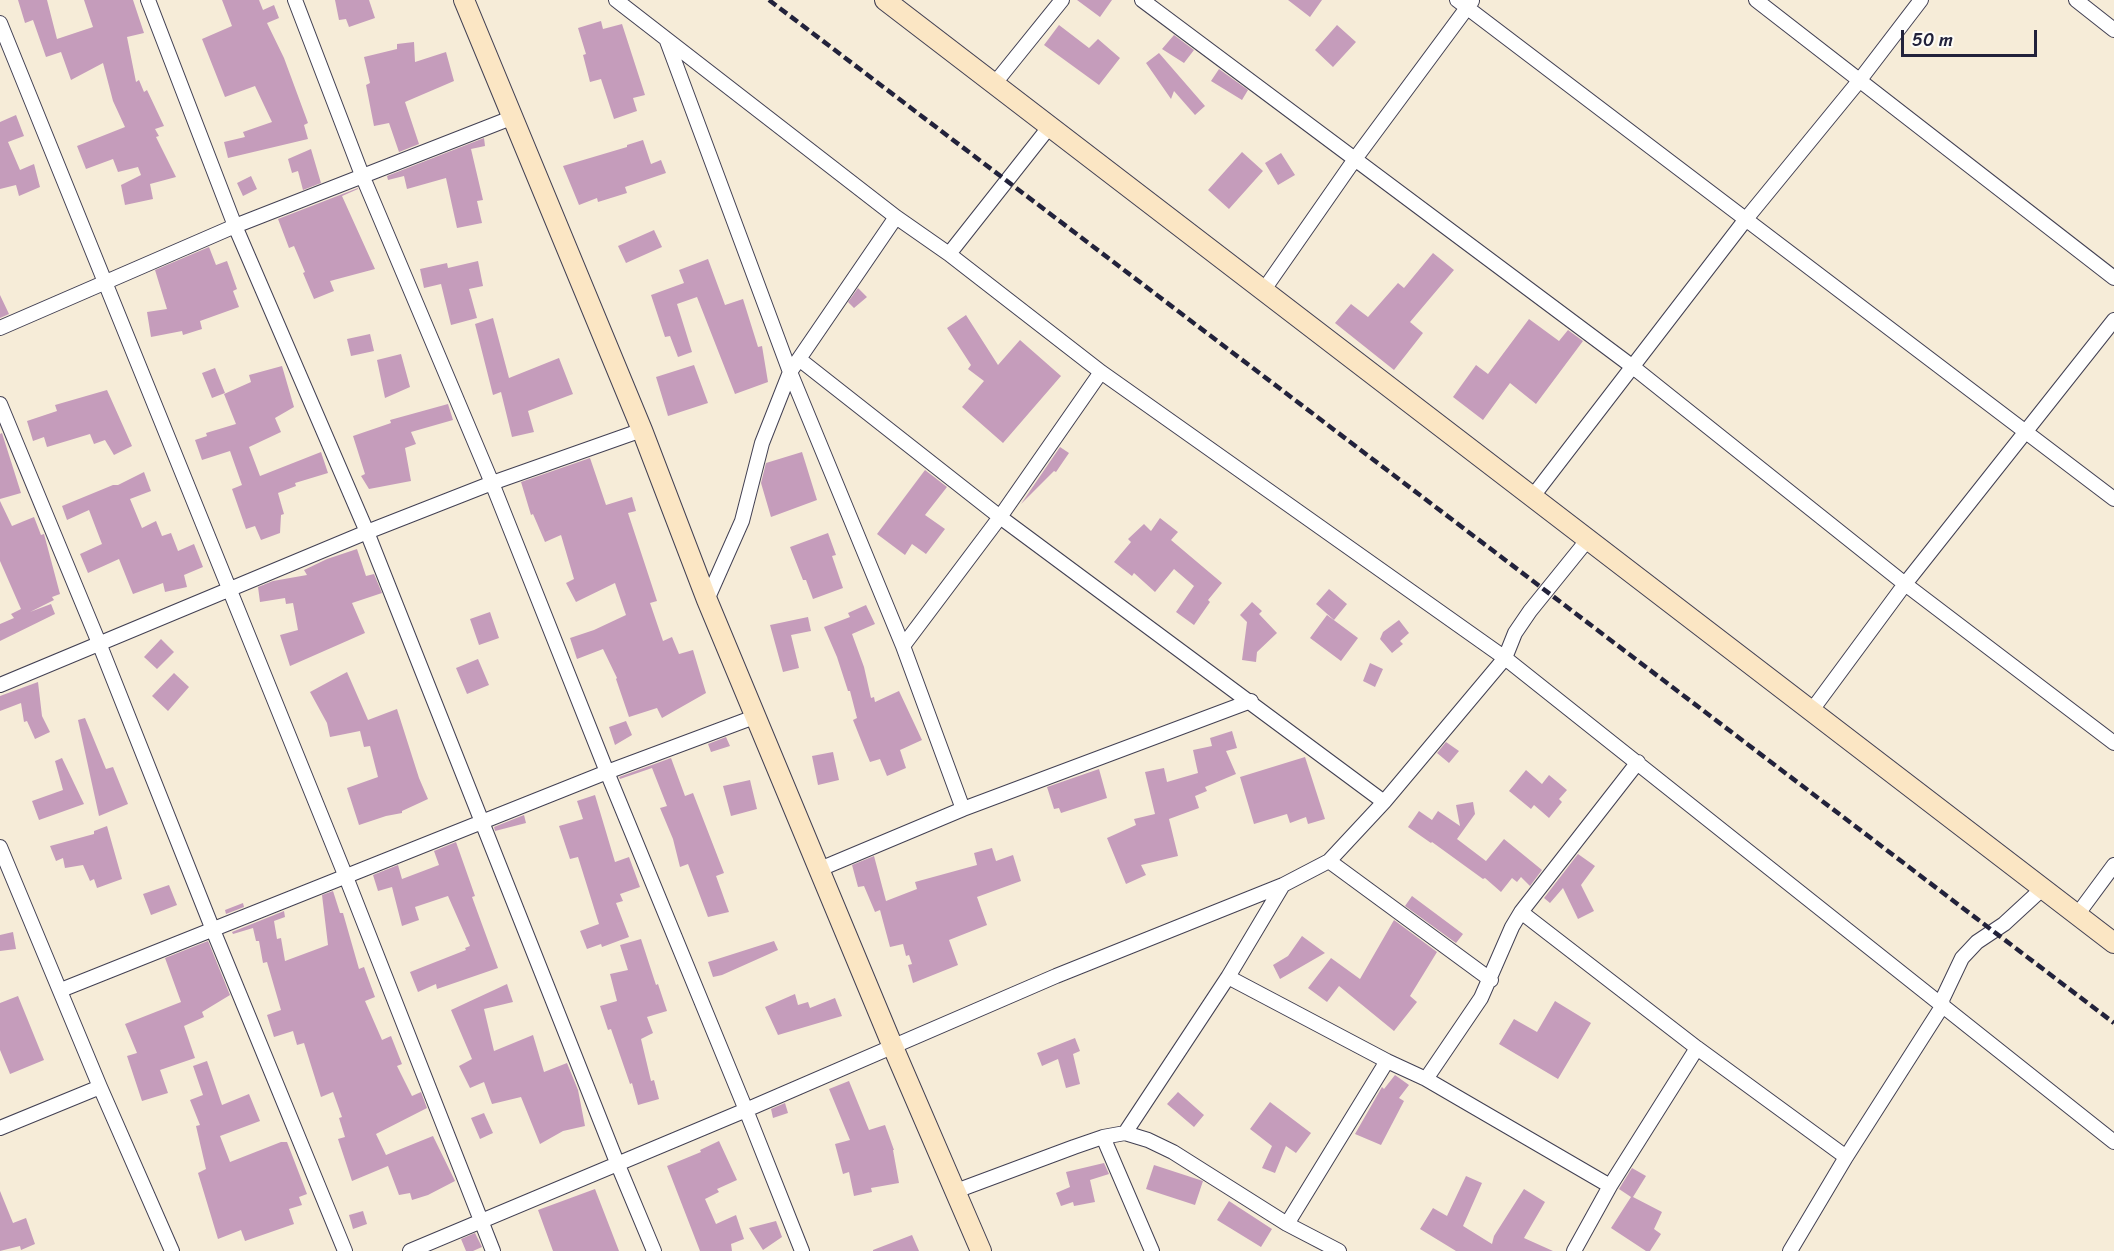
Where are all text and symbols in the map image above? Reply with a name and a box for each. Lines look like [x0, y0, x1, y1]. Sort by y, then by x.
scale bar [1904, 18, 2040, 56]
text: 50 m [1912, 24, 1953, 56]

